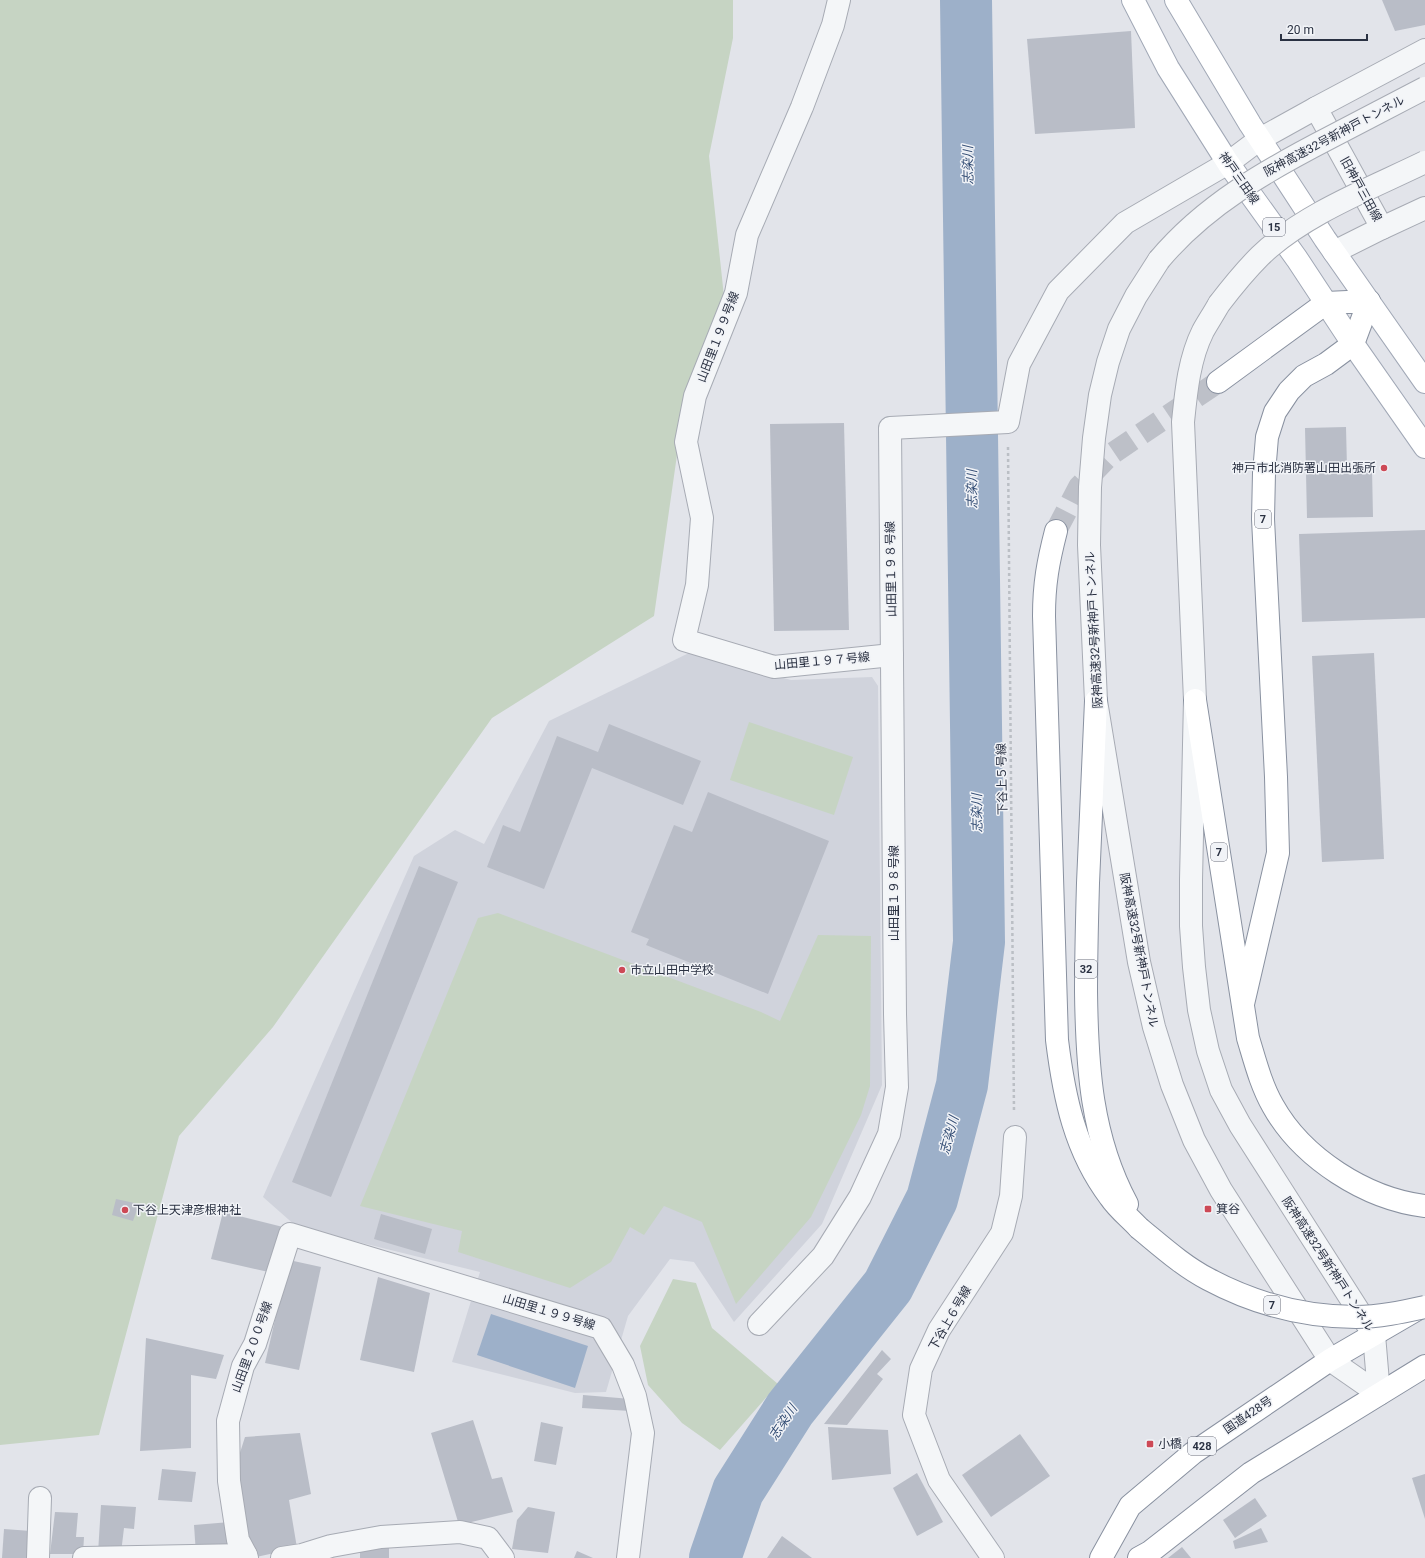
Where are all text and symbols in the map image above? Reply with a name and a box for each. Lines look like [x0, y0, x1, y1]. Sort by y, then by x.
scale bar [1281, 16, 1367, 42]
text: 20 m [1287, 23, 1314, 37]
street label: 阪神高速32号新神戸トンネル [1261, 93, 1407, 179]
water label: 志染川 [960, 143, 976, 185]
street label: 神戸三田線 [1216, 149, 1262, 207]
street label: 旧神戸三田線 [1337, 154, 1385, 224]
road number: 15 [1263, 218, 1285, 236]
street label: 山田里１９９号線 [694, 290, 742, 384]
place label: 神戸市北消防署山田出張所 [1232, 461, 1376, 475]
marker: 神戸市北消防署山田出張所 [1379, 463, 1389, 473]
water label: 志染川 [964, 467, 980, 509]
road number: 7 [1255, 510, 1271, 528]
street label: 山田里１９８号線 [883, 521, 899, 617]
street label: 阪神高速32号新神戸トンネル [1083, 551, 1105, 709]
street label: 山田里１９７号線 [774, 650, 870, 672]
street label: 下谷上５号線 [994, 743, 1010, 815]
water label: 志染川 [969, 791, 985, 833]
road number: 7 [1211, 843, 1227, 861]
street label: 山田里１９８号線 [887, 845, 901, 941]
street label: 阪神高速32号新神戸トンネル [1117, 871, 1161, 1029]
road number: 32 [1075, 960, 1097, 978]
place label: 市立山田中学校 [630, 963, 714, 977]
marker: 市立山田中学校 [617, 965, 627, 975]
water label: 志染川 [937, 1112, 962, 1156]
street label: 阪神高速32号新神戸トンネル [1279, 1194, 1377, 1334]
place label: 箕谷 [1216, 1202, 1240, 1216]
place label: 下谷上天津彦根神社 [133, 1203, 241, 1217]
marker: 箕谷 [1203, 1204, 1213, 1214]
marker: 下谷上天津彦根神社 [120, 1205, 130, 1215]
street label: 下谷上６号線 [926, 1283, 974, 1353]
street label: 山田里１９９号線 [501, 1291, 597, 1333]
road number: 7 [1264, 1296, 1280, 1314]
street label: 山田里２００号線 [229, 1299, 275, 1395]
street label: 国道428号 [1221, 1393, 1275, 1437]
water label: 志染川 [766, 1400, 801, 1442]
place label: 小橋 [1158, 1437, 1182, 1451]
road number: 428 [1188, 1437, 1216, 1455]
marker: 小橋 [1145, 1439, 1155, 1449]

